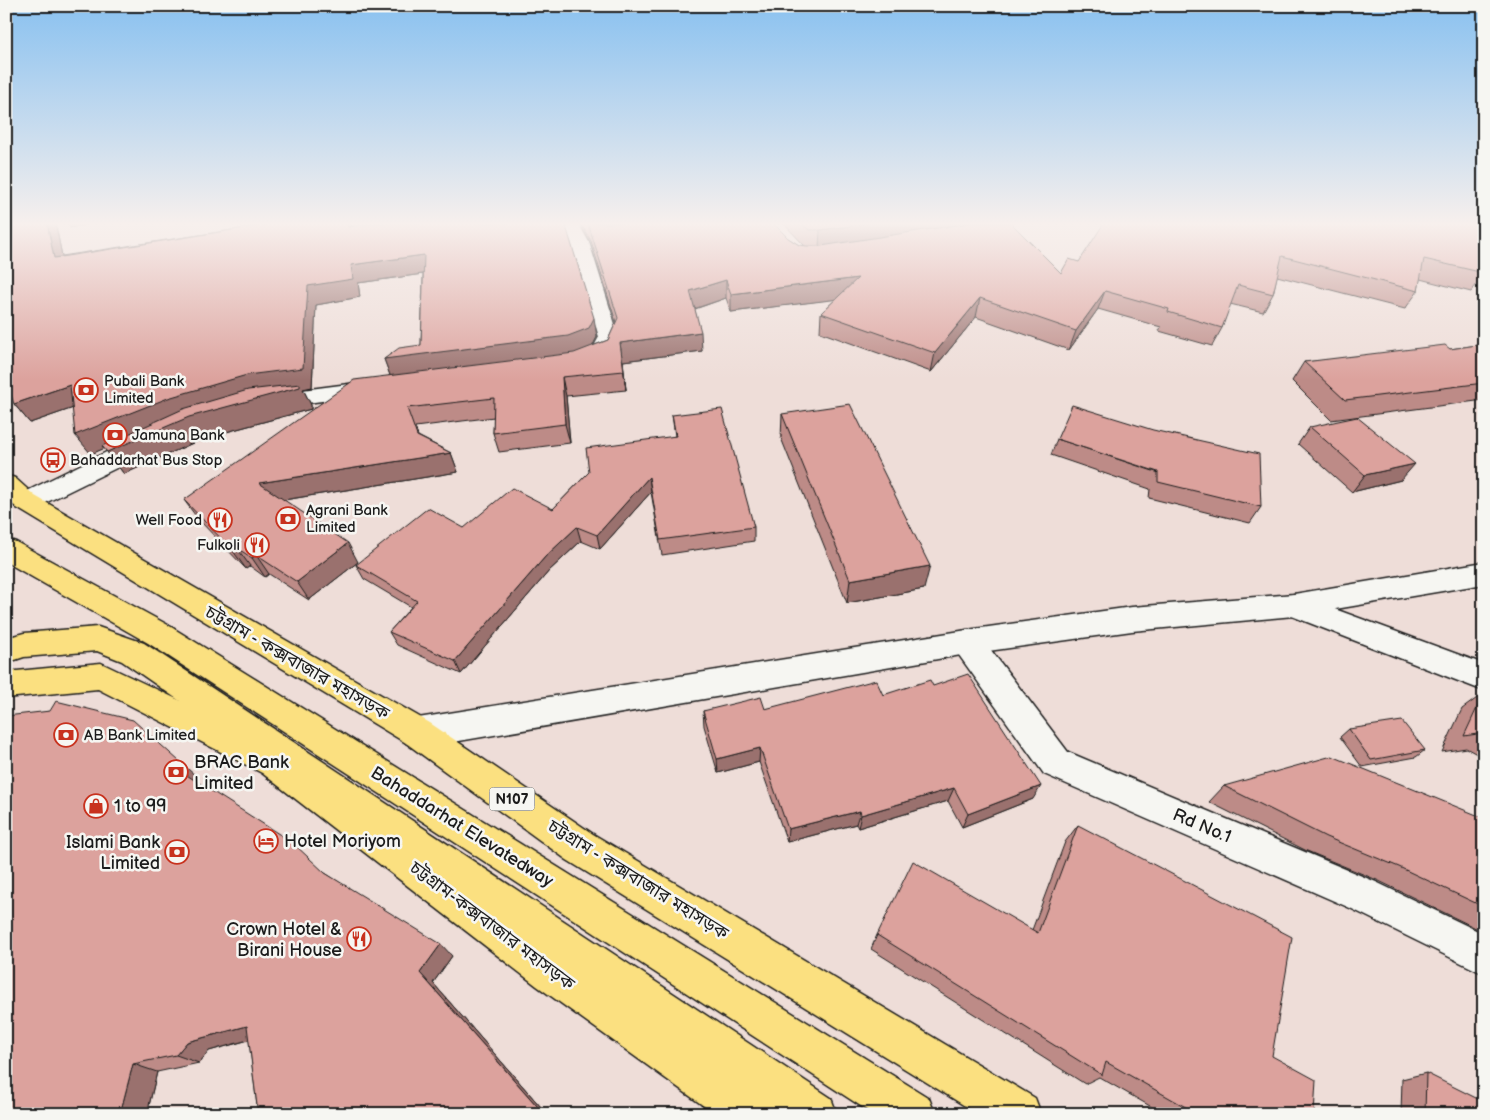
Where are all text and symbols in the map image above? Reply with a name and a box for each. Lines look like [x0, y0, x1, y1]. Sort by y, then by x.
place label: Pubali Bank Limited [104, 372, 185, 408]
bank icon: Pubali Bank Limited [73, 377, 99, 403]
bank icon: Jamuna Bank [102, 422, 128, 448]
place label: Jamuna Bank [132, 426, 225, 445]
bus stop icon: Bahaddarhat Bus Stop [40, 447, 66, 473]
place label: Bahaddarhat Bus Stop [70, 451, 223, 470]
place label: Agrani Bank Limited [306, 501, 388, 537]
bank icon: Agrani Bank Limited [275, 506, 301, 532]
restaurant icon: Well Food [207, 507, 233, 533]
place label: Well Food [135, 511, 202, 530]
restaurant icon: Fulkoli [244, 532, 270, 558]
place label: Fulkoli [197, 536, 240, 555]
street label: চট্টগ্রাম - কক্সবাজার মহাসড়ক [200, 601, 393, 725]
bank icon: AB Bank Limited [53, 722, 79, 748]
place label: AB Bank Limited [84, 726, 196, 745]
place label: BRAC Bank Limited [194, 752, 289, 794]
bank icon: BRAC Bank Limited [163, 759, 189, 785]
street label: Bahaddarhat Elevatedway [367, 762, 558, 892]
road number: N107 [490, 788, 534, 811]
shop icon: 1 to 99 [83, 793, 109, 819]
place label: 1 to 99 [114, 796, 167, 817]
street label: Rd No.1 [1170, 804, 1234, 848]
street label: চট্টগ্রাম - কক্সবাজার মহাসড়ক [543, 815, 733, 945]
hotel icon: Hotel Moriyom [253, 828, 279, 854]
place label: Hotel Moriyom [284, 831, 401, 852]
place label: Islami Bank Limited [66, 832, 160, 874]
bank icon: Islami Bank Limited [164, 839, 190, 865]
street label: চট্টগ্রাম-কক্সবাজার মহাসড়ক [405, 857, 579, 995]
place label: Crown Hotel & Birani House [226, 919, 342, 961]
restaurant icon: Crown Hotel & Birani House [346, 926, 372, 952]

